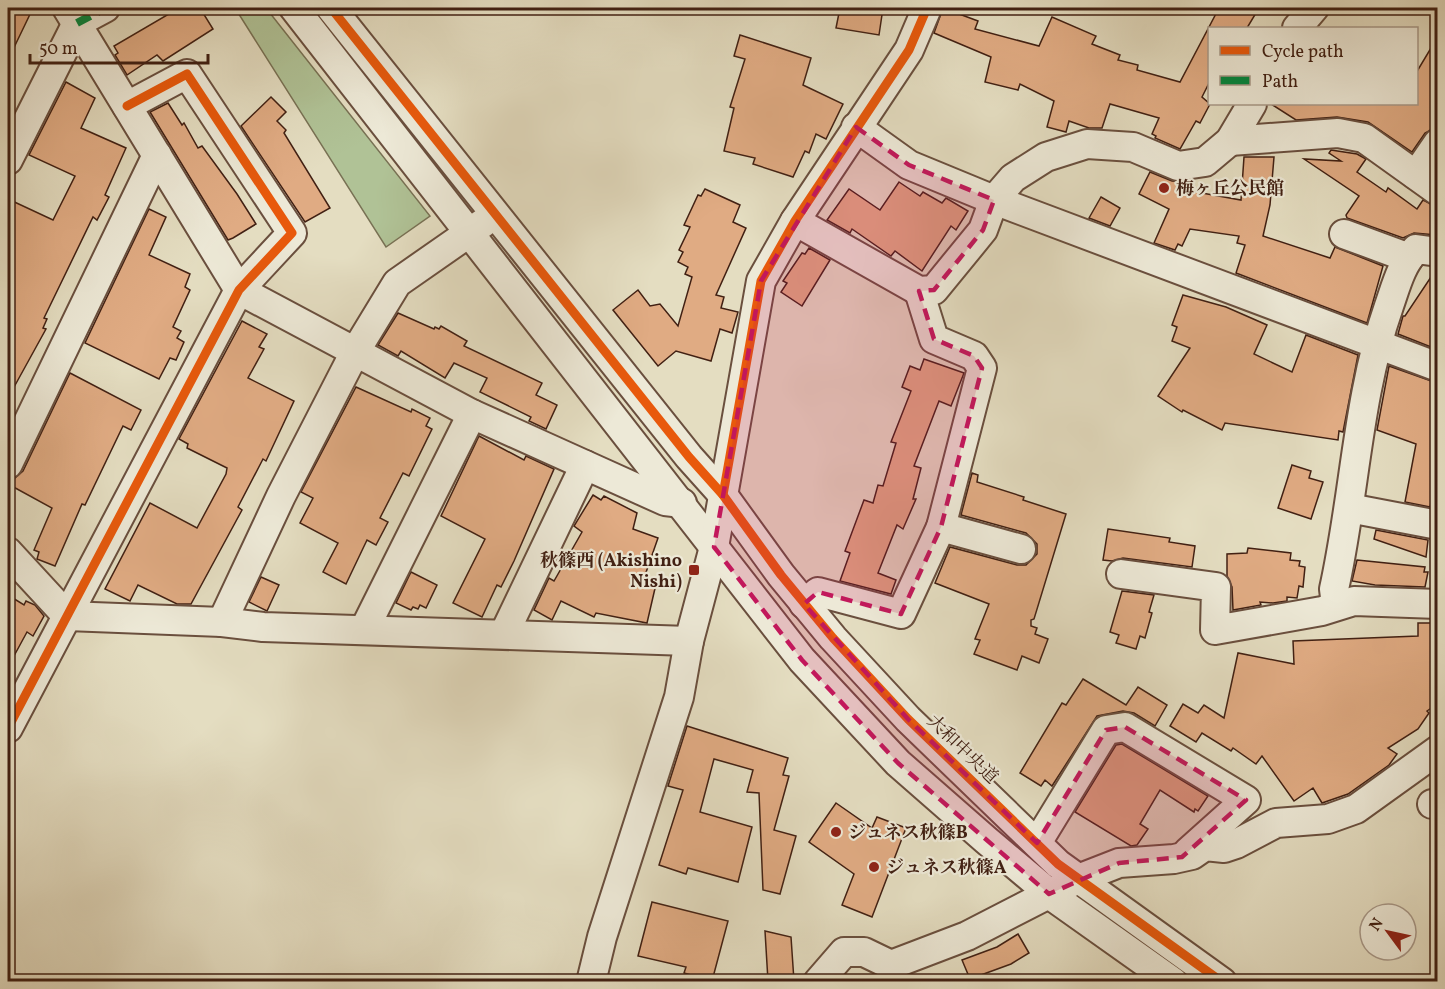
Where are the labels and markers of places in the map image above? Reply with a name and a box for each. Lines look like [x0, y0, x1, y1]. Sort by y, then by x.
place label: 梅ヶ丘公民館 [1176, 177, 1284, 202]
marker: 梅ヶ丘公民館 [1157, 181, 1171, 195]
place label: 秋篠西 (Akishino Nishi) [540, 549, 682, 595]
marker: 秋篠西 (Akishino Nishi) [687, 563, 701, 577]
place label: ジュネス秋篠B [848, 821, 968, 846]
marker: ジュネス秋篠B [829, 825, 843, 839]
place label: ジュネス秋篠A [886, 856, 1007, 881]
marker: ジュネス秋篠A [867, 860, 881, 874]

